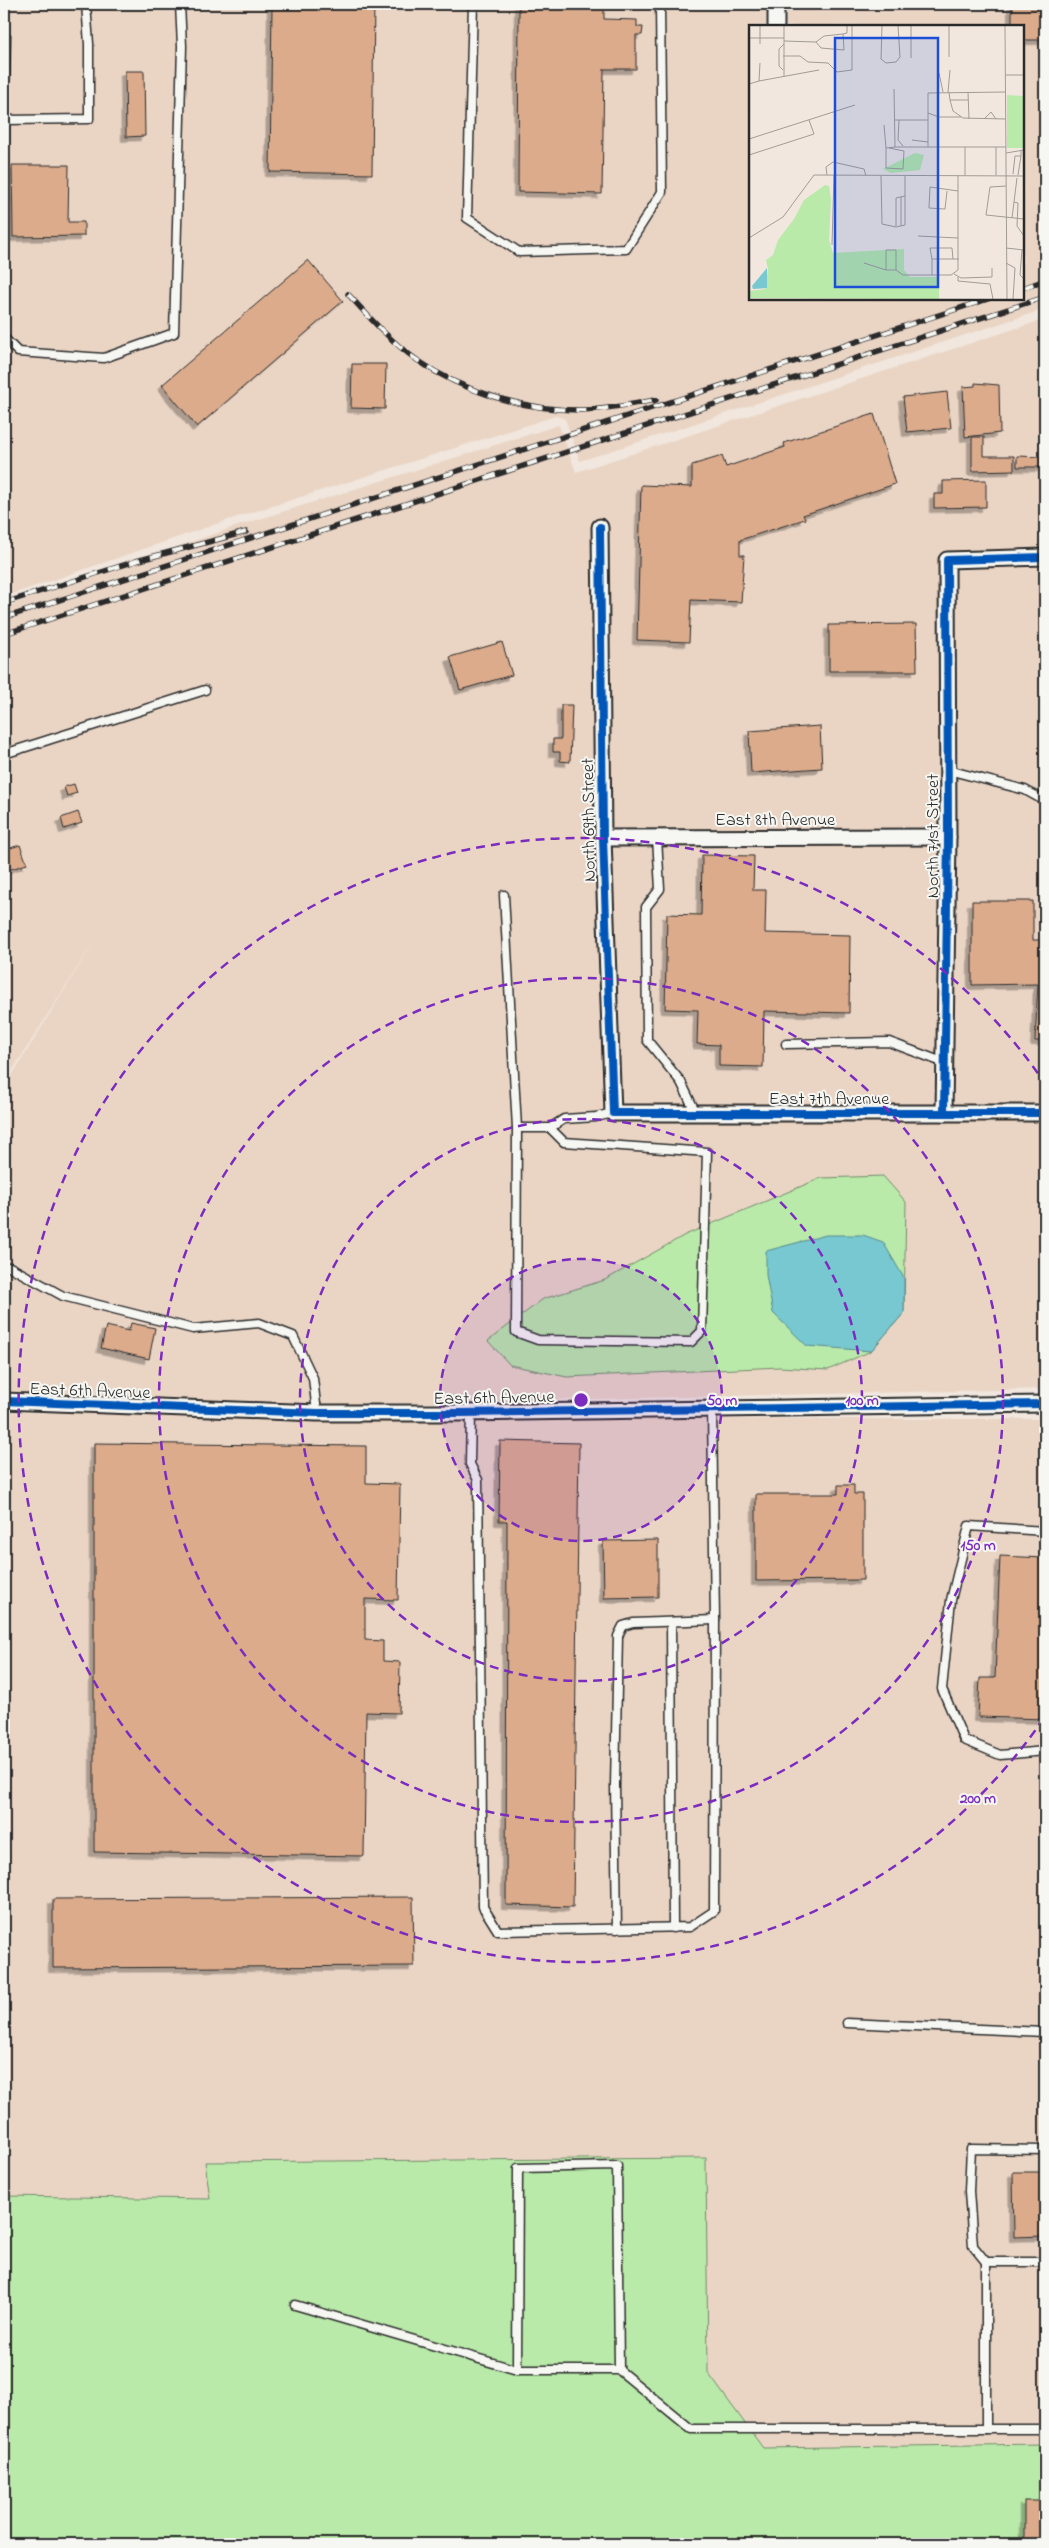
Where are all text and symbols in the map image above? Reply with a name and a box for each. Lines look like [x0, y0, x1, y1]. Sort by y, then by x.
inset map [749, 25, 1024, 300]
street label: North 69th Street [576, 758, 604, 882]
street label: North 71st Street [921, 774, 947, 898]
street label: East 8th Avenue [715, 808, 836, 834]
street label: East 7th Avenue [769, 1087, 890, 1113]
street label: East 6th Avenue [29, 1377, 152, 1407]
street label: East 6th Avenue [433, 1385, 556, 1413]
text: 50 m [707, 1390, 738, 1412]
text: 100 m [845, 1390, 879, 1412]
centre of rings [572, 1391, 590, 1409]
text: 150 m [960, 1535, 996, 1557]
text: 200 m [959, 1788, 996, 1810]

